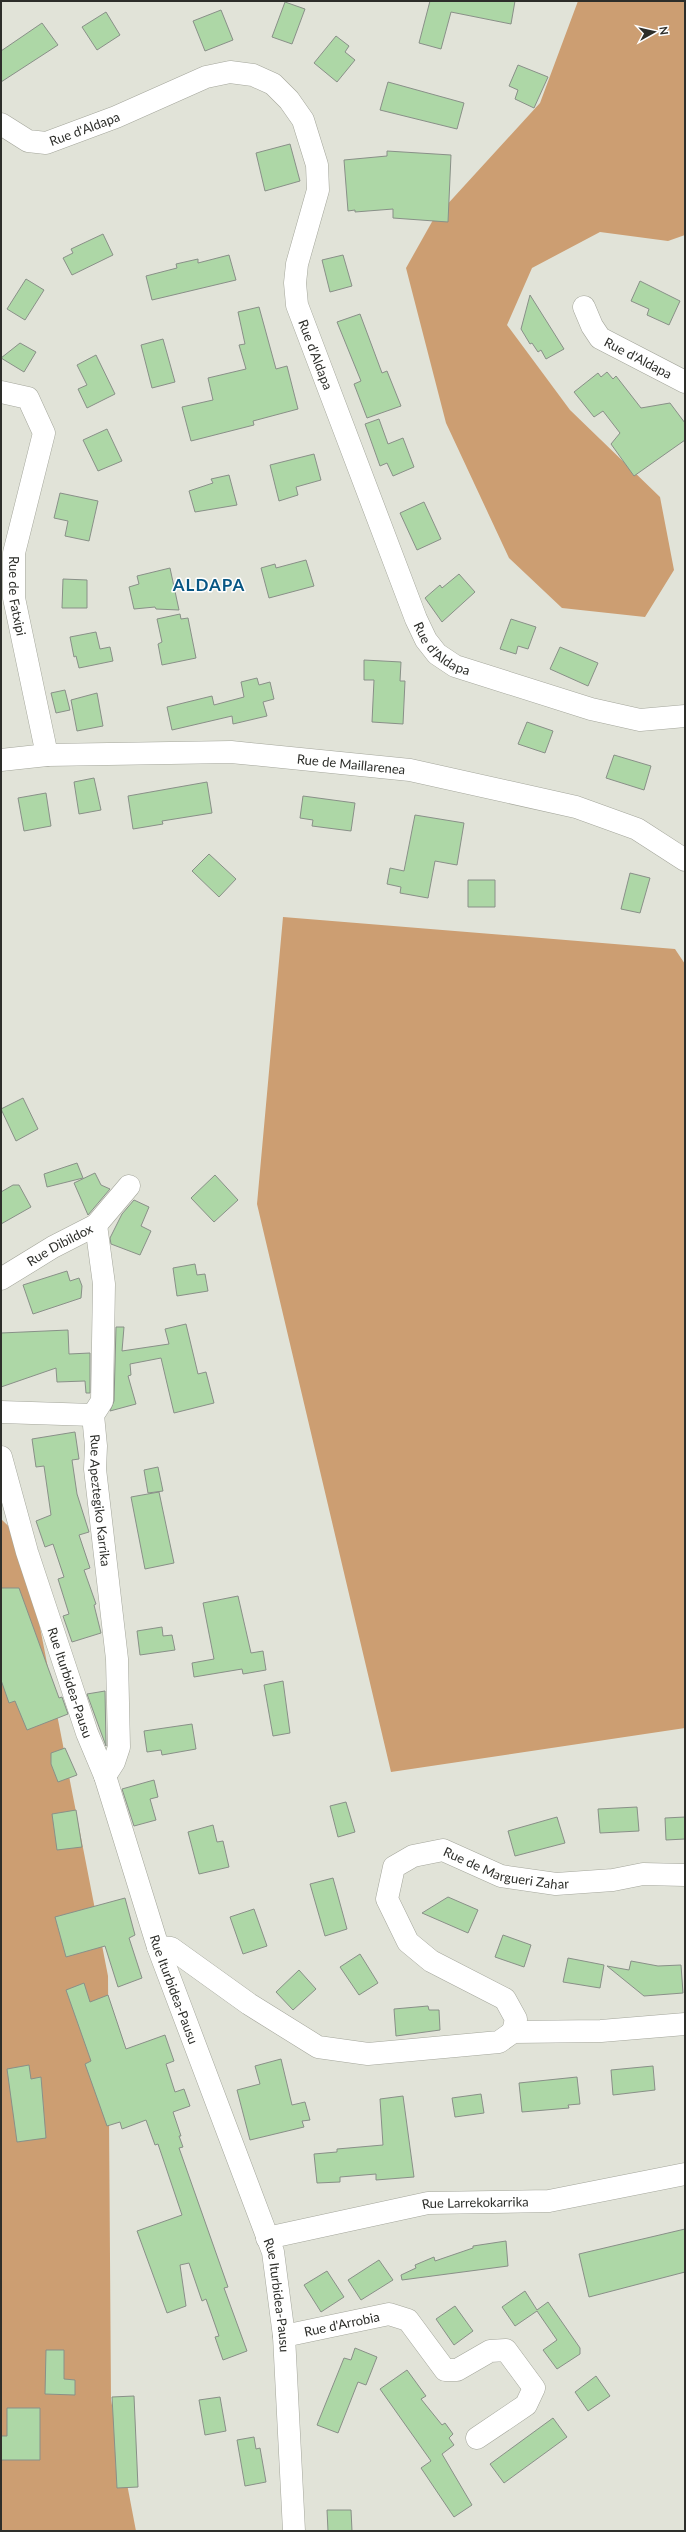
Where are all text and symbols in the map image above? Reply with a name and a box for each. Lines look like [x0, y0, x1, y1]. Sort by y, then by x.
north arrow [634, 12, 674, 52]
text: N [657, 25, 671, 36]
street label: Rue d'Aldapa [47, 108, 122, 149]
street label: Rue d'Aldapa [295, 317, 336, 392]
street label: Rue d'Aldapa [602, 334, 675, 382]
street label: Rue de Fatxipi [6, 556, 30, 637]
district label: ALDAPA [172, 574, 245, 595]
street label: Rue d'Aldapa [411, 619, 472, 678]
street label: Rue de Maillarenea [296, 751, 406, 777]
street label: Rue Dibildox [24, 1220, 96, 1269]
street label: Rue Apeztegiko Karrika [87, 1434, 114, 1567]
street label: Rue Iturbidea-Pausu [44, 1625, 96, 1740]
street label: Rue de Margueri Zahar [441, 1843, 570, 1892]
street label: Rue Iturbidea-Pausu [147, 1933, 202, 2046]
street label: Rue Larrekokarrika [420, 2193, 529, 2212]
street label: Rue Iturbidea-Pausu [260, 2236, 293, 2353]
street label: Rue d'Arrobia [303, 2308, 381, 2340]

